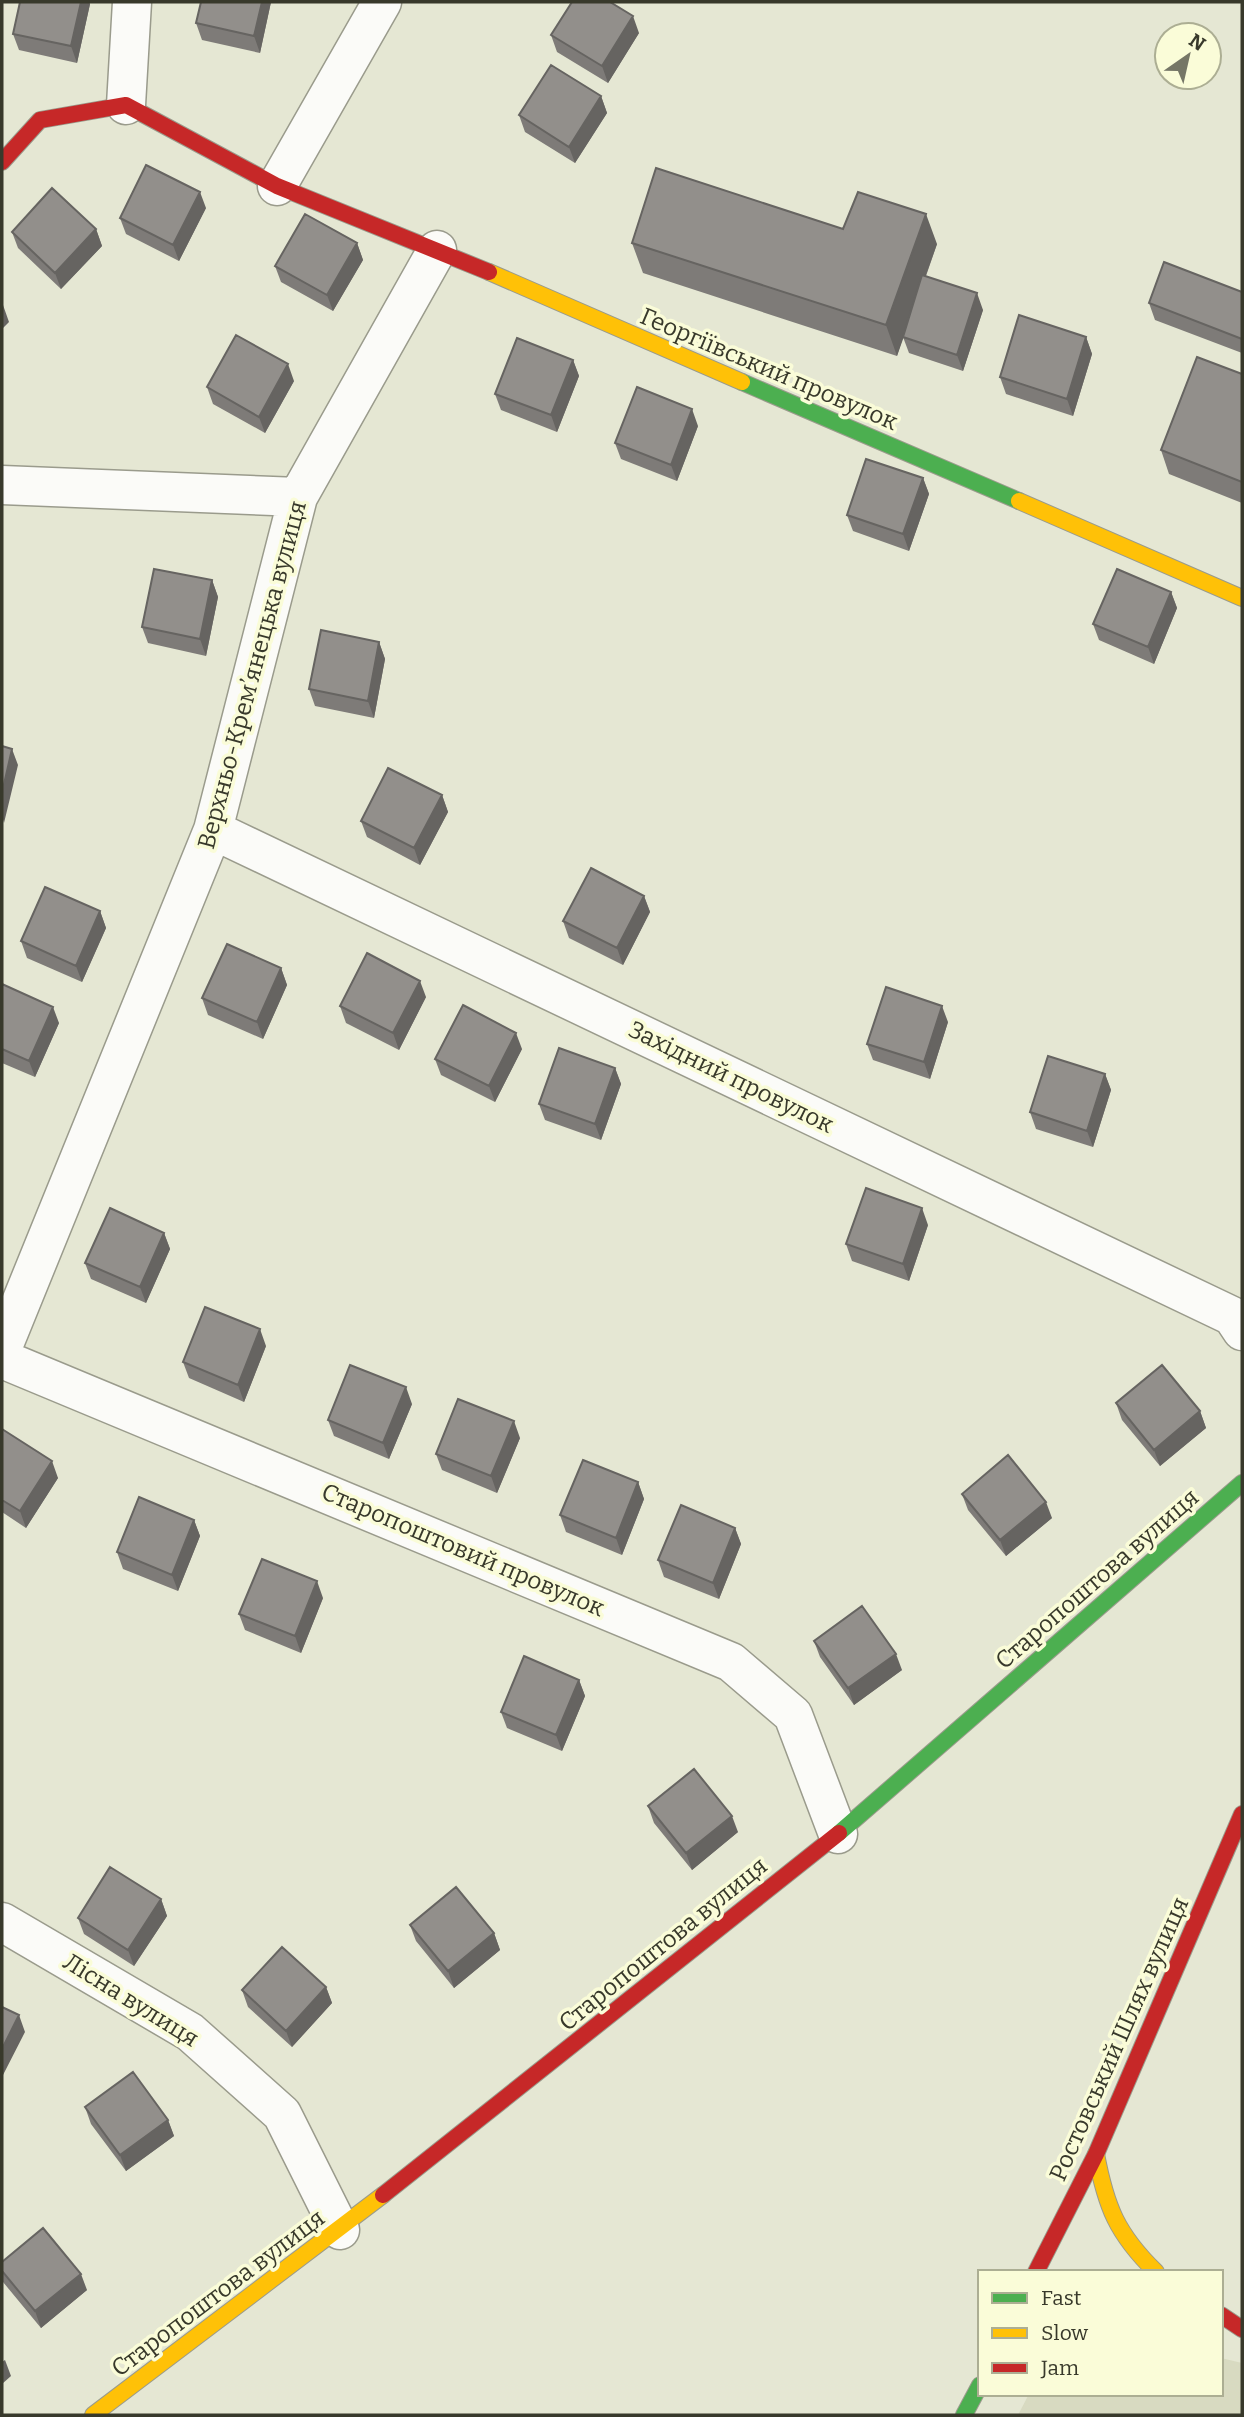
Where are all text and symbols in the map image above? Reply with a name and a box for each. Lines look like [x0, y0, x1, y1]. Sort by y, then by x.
north arrow [1153, 21, 1223, 91]
text: N [1185, 29, 1210, 56]
street label: Георгіївський провулок [636, 302, 902, 436]
street label: Верхньо-Крем’янецька вулиця [192, 498, 312, 852]
street label: Західний провулок [624, 1015, 838, 1139]
street label: Старопоштовий провулок [317, 1478, 609, 1622]
street label: Старопоштова вулиця [990, 1483, 1204, 1675]
street label: Старопоштова вулиця [553, 1851, 773, 2037]
street label: Ростовський Шлях вулиця [1044, 1893, 1194, 2185]
street label: Лісна вулиця [58, 1947, 204, 2053]
street label: Старопоштова вулиця [106, 2204, 330, 2382]
legend [978, 2270, 1223, 2396]
text: Fast [1041, 2285, 1082, 2311]
text: Slow [1041, 2320, 1088, 2346]
text: Jam [1040, 2355, 1079, 2381]

